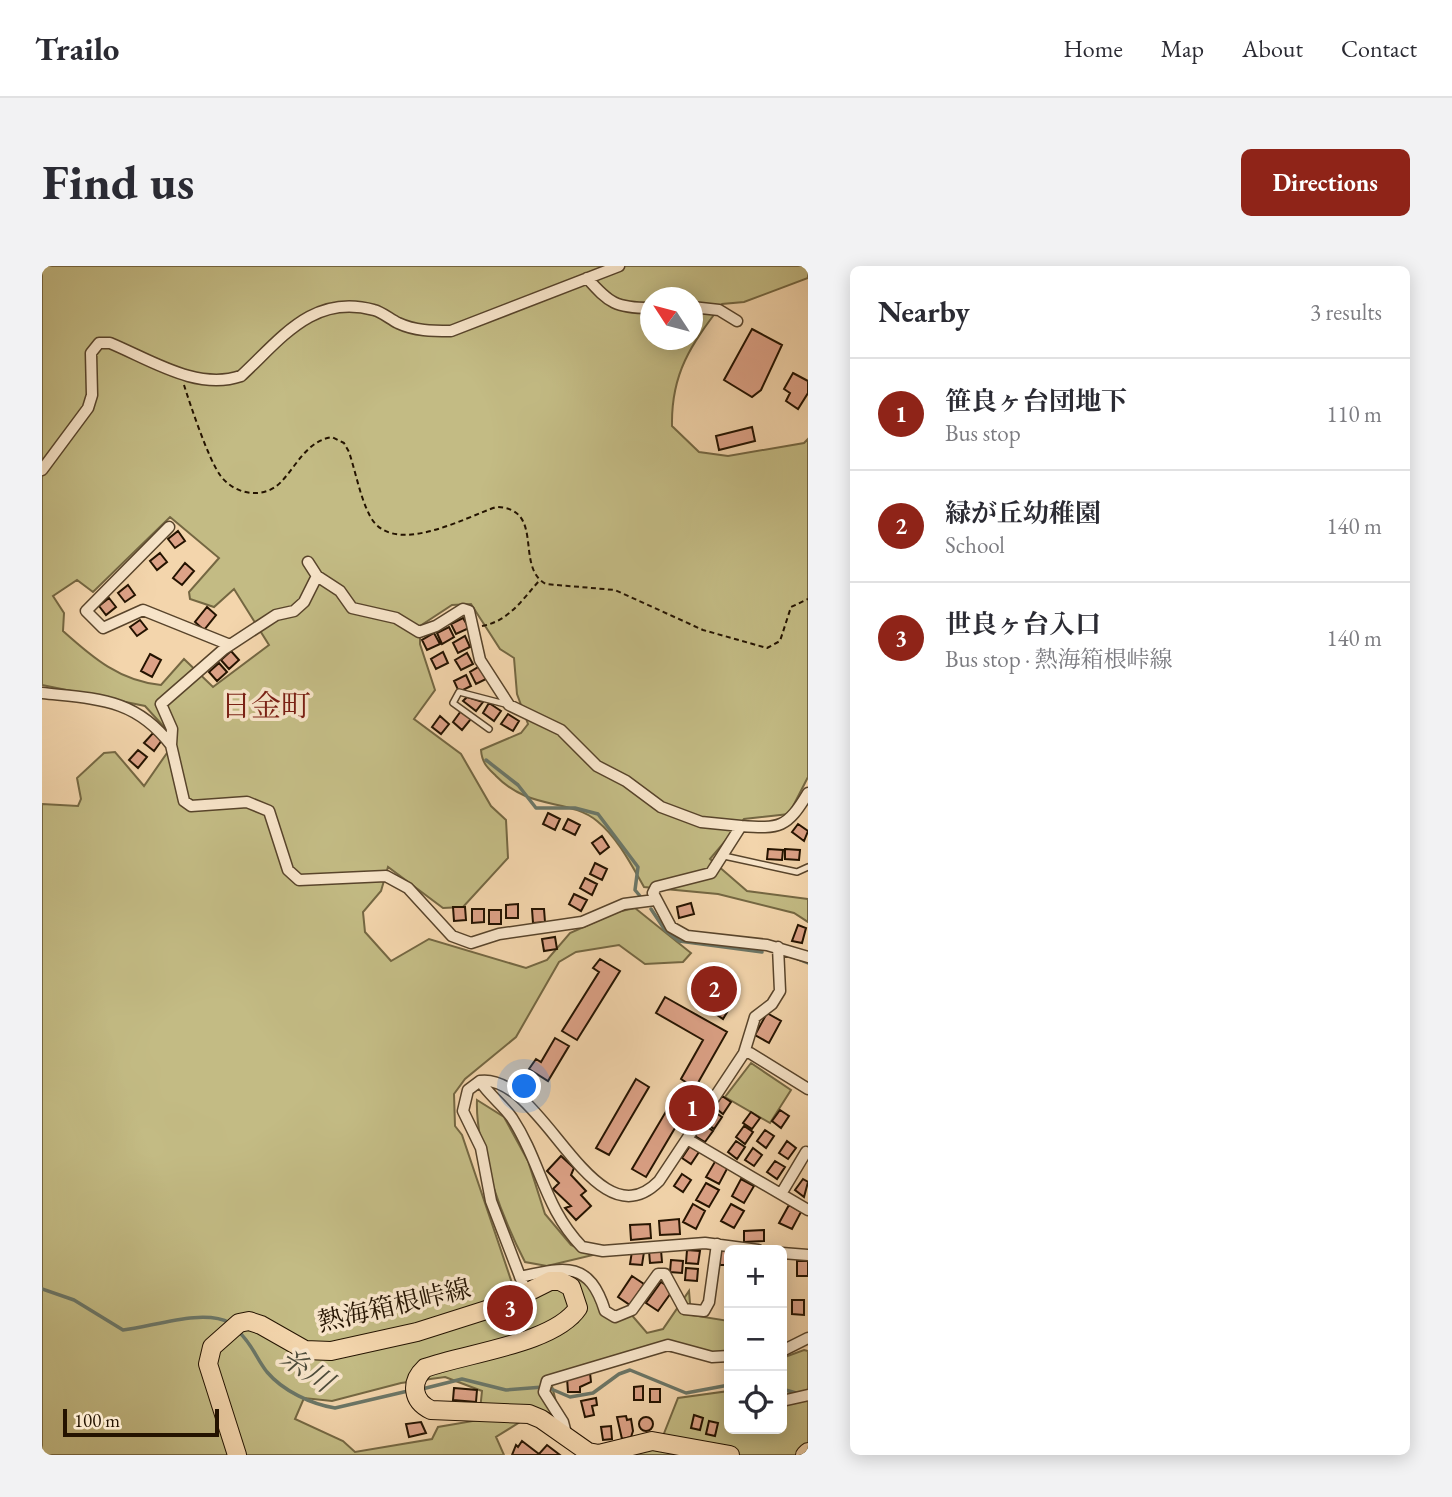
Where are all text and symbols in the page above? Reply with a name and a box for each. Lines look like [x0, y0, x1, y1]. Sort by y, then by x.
text: Trailo [35, 27, 119, 70]
text: Home [1063, 33, 1123, 64]
text: Map [1161, 33, 1204, 64]
text: About [1242, 33, 1303, 64]
text: Contact [1341, 33, 1417, 64]
button: Directions [1241, 149, 1410, 216]
text: Find us [42, 150, 194, 214]
north arrow [640, 287, 703, 350]
text: Nearby [878, 292, 970, 331]
text: 3 results [1310, 297, 1382, 327]
text: 笹良ヶ台団地下 [945, 384, 1127, 418]
text: 1 [895, 399, 907, 429]
text: 110 m [1326, 399, 1382, 429]
text: Bus stop [945, 418, 1021, 448]
text: 緑が丘幼稚園 [945, 496, 1101, 530]
text: 2 [895, 511, 907, 541]
text: 140 m [1326, 511, 1382, 541]
text: School [945, 530, 1005, 560]
text: 世良ヶ台入口 [945, 607, 1101, 641]
text: 3 [895, 623, 907, 653]
text: 140 m [1326, 623, 1382, 653]
text: Bus stop · 熱海箱根峠線 [945, 644, 1172, 674]
district label: 日金町 [221, 686, 311, 725]
pin: 2 [691, 963, 737, 1015]
your location [507, 1069, 541, 1103]
pin: 1 [669, 1082, 715, 1134]
map controls [724, 1245, 787, 1434]
button: + [724, 1245, 787, 1308]
street label: 熱海箱根峠線 [314, 1271, 474, 1339]
pin: 3 [487, 1282, 533, 1334]
button: − [724, 1308, 787, 1371]
water label: 糸川 [274, 1338, 343, 1401]
button: locate [724, 1371, 787, 1434]
scale bar [63, 1406, 219, 1438]
text: 100 m [74, 1408, 120, 1433]

